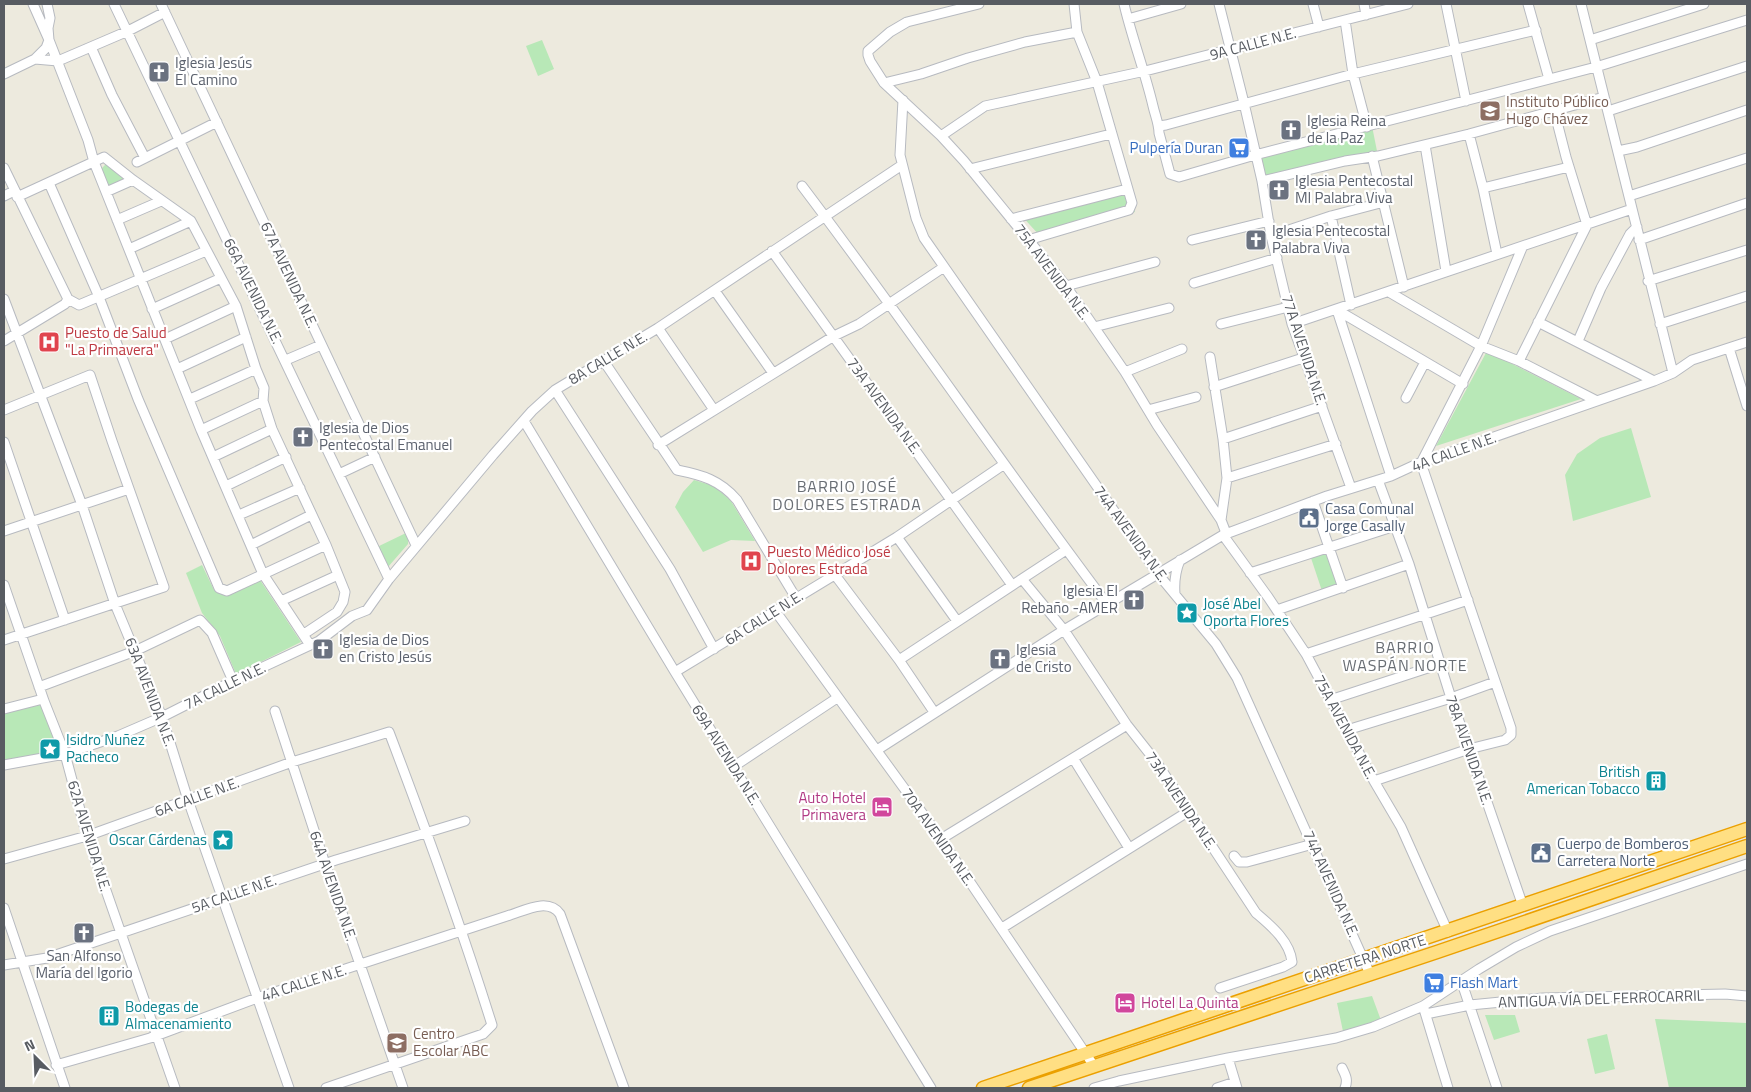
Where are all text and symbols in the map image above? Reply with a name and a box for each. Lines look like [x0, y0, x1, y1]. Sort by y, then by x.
street label: 9A CALLE N.E. [1207, 21, 1299, 66]
place label: Iglesia Jesús El Camino [175, 51, 252, 91]
church icon: Iglesia Jesús El Camino [147, 60, 171, 84]
place label: Instituto Público Hugo Chávez [1506, 90, 1609, 130]
school or university icon: Instituto Público Hugo Chávez [1478, 99, 1502, 123]
place label: Iglesia Reina de la Paz [1307, 109, 1386, 149]
church icon: Iglesia Reina de la Paz [1279, 118, 1303, 142]
place label: Pulpería Duran [1130, 136, 1223, 159]
supermarket icon: Pulpería Duran [1227, 136, 1251, 160]
place label: Iglesia Pentecostal MI Palabra Viva [1295, 169, 1413, 209]
church icon: Iglesia Pentecostal MI Palabra Viva [1267, 178, 1291, 202]
street label: 67A AVENIDA N.E. [255, 218, 324, 332]
street label: 75A AVENIDA N.E. [1009, 219, 1096, 325]
place label: Iglesia Pentecostal Palabra Viva [1272, 219, 1390, 259]
church icon: Iglesia Pentecostal Palabra Viva [1244, 228, 1268, 252]
street label: 66A AVENIDA N.E. [218, 234, 289, 348]
street label: 77A AVENIDA N.E. [1276, 292, 1333, 408]
place label: Puesto de Salud "La Primavera" [65, 321, 167, 361]
street label: 8A CALLE N.E. [564, 325, 652, 390]
hospital icon: Puesto de Salud "La Primavera" [37, 330, 61, 354]
street label: 73A AVENIDA N.E. [841, 352, 928, 459]
place label: Iglesia de Dios Pentecostal Emanuel [319, 416, 453, 456]
church icon: Iglesia de Dios Pentecostal Emanuel [291, 425, 315, 449]
street label: 4A CALLE N.E. [1408, 426, 1499, 477]
district label: BARRIO JOSÉ DOLORES ESTRADA [772, 474, 922, 516]
street label: 74A AVENIDA N.E. [1088, 480, 1175, 587]
place label: Casa Comunal Jorge Casally [1325, 497, 1414, 537]
public building icon: Casa Comunal Jorge Casally [1297, 506, 1321, 530]
place label: Puesto Médico José Dolores Estrada [767, 540, 891, 580]
hospital icon: Puesto Médico José Dolores Estrada [739, 549, 763, 573]
place label: Iglesia El Rebaño -AMER [1021, 579, 1118, 619]
street label: 6A CALLE N.E. [720, 584, 807, 651]
church icon: Iglesia El Rebaño -AMER [1122, 588, 1146, 612]
place label: José Abel Oporta Flores [1203, 592, 1289, 632]
place icon: José Abel Oporta Flores [1175, 601, 1199, 625]
place label: Iglesia de Dios en Cristo Jesús [339, 628, 432, 668]
street label: 63A AVENIDA N.E. [119, 634, 182, 750]
district label: BARRIO WASPÁN NORTE [1342, 635, 1468, 677]
church icon: Iglesia de Dios en Cristo Jesús [311, 637, 335, 661]
place label: Iglesia de Cristo [1016, 638, 1072, 678]
church icon: Iglesia de Cristo [988, 647, 1012, 671]
street label: 7A CALLE N.E. [180, 656, 270, 715]
street label: 75A AVENIDA N.E. [1308, 671, 1383, 783]
street label: 78A AVENIDA N.E. [1440, 692, 1499, 808]
street label: 69A AVENIDA N.E. [686, 700, 767, 810]
place label: Isidro Nuñez Pacheco [66, 728, 145, 768]
place icon: Isidro Nuñez Pacheco [38, 737, 62, 761]
street label: 73A AVENIDA N.E. [1140, 747, 1223, 855]
place label: British American Tobacco [1526, 760, 1640, 800]
building icon: British American Tobacco [1644, 769, 1668, 793]
street label: 6A CALLE N.E. [151, 771, 242, 822]
street label: 62A AVENIDA N.E. [62, 777, 117, 894]
street label: 70A AVENIDA N.E. [896, 783, 981, 890]
place label: Auto Hotel Primavera [798, 786, 866, 826]
hotel icon: Auto Hotel Primavera [870, 795, 894, 819]
street label: 74A AVENIDA N.E. [1298, 827, 1365, 941]
place label: Oscar Cárdenas [109, 828, 207, 851]
place icon: Oscar Cárdenas [211, 828, 235, 852]
street label: 64A AVENIDA N.E. [304, 828, 363, 944]
place label: Cuerpo de Bomberos Carretera Norte [1557, 832, 1689, 872]
public building icon: Cuerpo de Bomberos Carretera Norte [1529, 841, 1553, 865]
street label: 5A CALLE N.E. [188, 868, 279, 919]
church icon: San Alfonso María del Igorio [72, 921, 96, 945]
street label: CARRETERA NORTE [1301, 928, 1429, 989]
place label: San Alfonso María del Igorio [35, 944, 133, 984]
street label: 4A CALLE N.E. [258, 958, 350, 1007]
supermarket icon: Flash Mart [1422, 971, 1446, 995]
place label: Flash Mart [1450, 971, 1519, 994]
street label: ANTIGUA VÍA DEL FERROCARRIL [1498, 983, 1704, 1014]
hotel icon: Hotel La Quinta [1113, 991, 1137, 1015]
place label: Hotel La Quinta [1141, 991, 1239, 1014]
place label: Bodegas de Almacenamiento [125, 995, 232, 1035]
building icon: Bodegas de Almacenamiento [97, 1004, 121, 1028]
place label: Centro Escolar ABC [413, 1022, 488, 1062]
school or university icon: Centro Escolar ABC [385, 1031, 409, 1055]
north arrow [10, 1032, 60, 1082]
text: N [21, 1033, 38, 1056]

